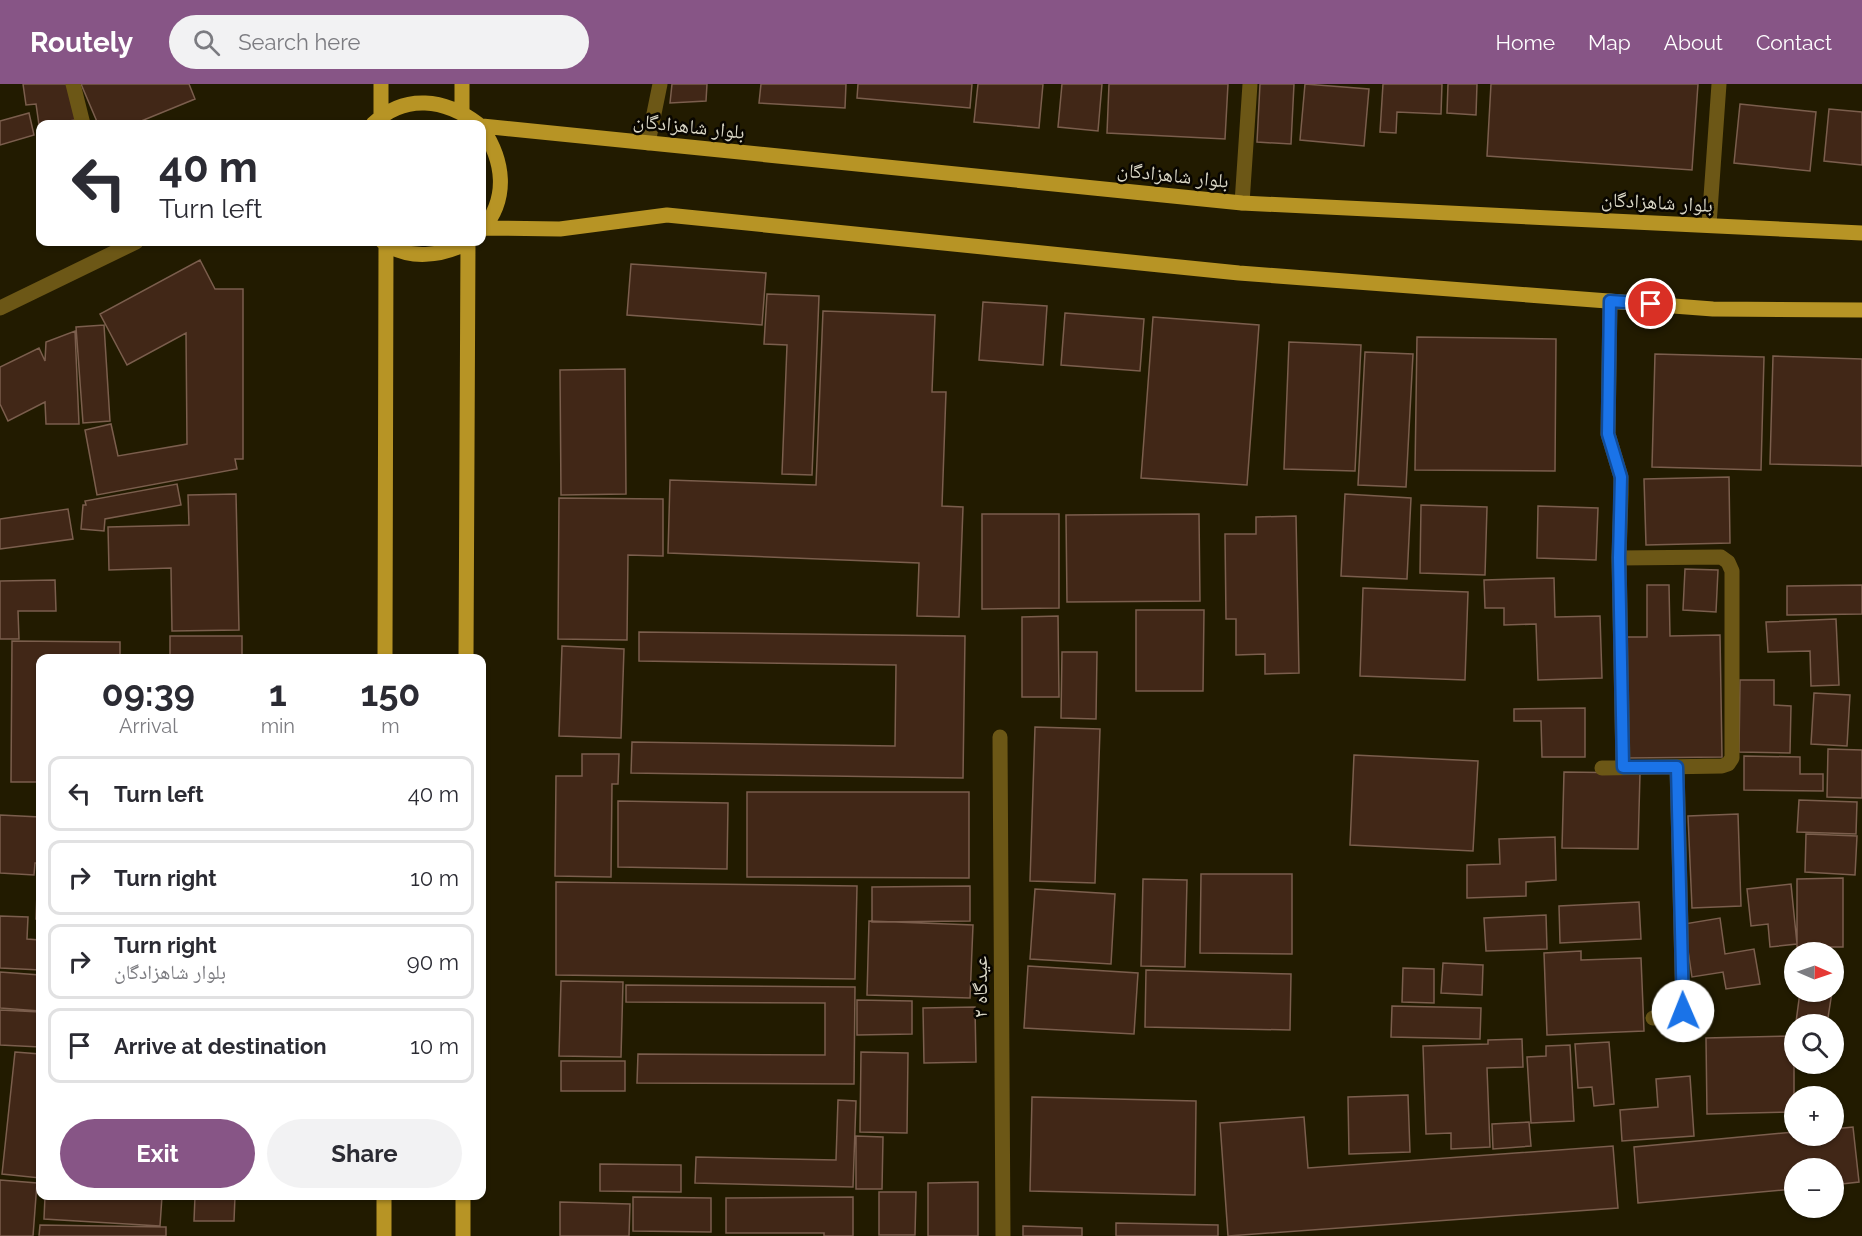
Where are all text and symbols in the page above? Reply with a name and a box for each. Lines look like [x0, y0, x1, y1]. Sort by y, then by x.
search box [169, 15, 589, 69]
text: Routely [30, 26, 133, 59]
icon: search [190, 26, 223, 59]
text: Search here [238, 29, 360, 55]
text: Home [1496, 30, 1555, 55]
text: Map [1588, 30, 1631, 55]
text: About [1664, 30, 1723, 55]
text: Contact [1756, 30, 1832, 55]
street label: بلوار شاهزادگان [632, 108, 746, 144]
text: 40 m [159, 143, 258, 192]
icon: left [60, 144, 138, 222]
street label: بلوار شاهزادگان [1116, 157, 1230, 193]
street label: بلوار شاهزادگان [1600, 187, 1714, 217]
text: Turn left [159, 193, 262, 224]
pin [1625, 278, 1676, 329]
icon: arrive [1634, 287, 1667, 320]
text: 09:39 [102, 672, 195, 714]
text: 1 [269, 672, 287, 714]
text: 150 [361, 672, 420, 714]
text: Arrival [119, 714, 178, 738]
text: min [261, 714, 295, 738]
text: m [381, 714, 400, 738]
icon: left [63, 777, 96, 810]
text: Turn left [114, 781, 204, 807]
text: 40 m [408, 781, 459, 807]
icon: right [63, 861, 96, 894]
text: Turn right [114, 865, 217, 891]
text: 10 m [410, 865, 459, 891]
text: Turn right [114, 932, 217, 958]
north arrow [1784, 942, 1844, 1002]
map controls [1784, 942, 1844, 1218]
icon: right [63, 945, 96, 978]
text: 90 m [407, 949, 459, 975]
street label: عیدگاه ۲ [968, 956, 992, 1018]
text: بلوار شاهزادگان [114, 960, 226, 984]
position arrow [1651, 979, 1715, 1043]
button: search [1784, 1014, 1844, 1074]
icon: arrive [63, 1029, 96, 1062]
text: Arrive at destination [114, 1033, 327, 1059]
text: 10 m [410, 1033, 459, 1059]
button: + [1784, 1086, 1844, 1146]
button: Exit [60, 1119, 255, 1188]
button: Share [267, 1119, 462, 1188]
button: − [1784, 1158, 1844, 1218]

